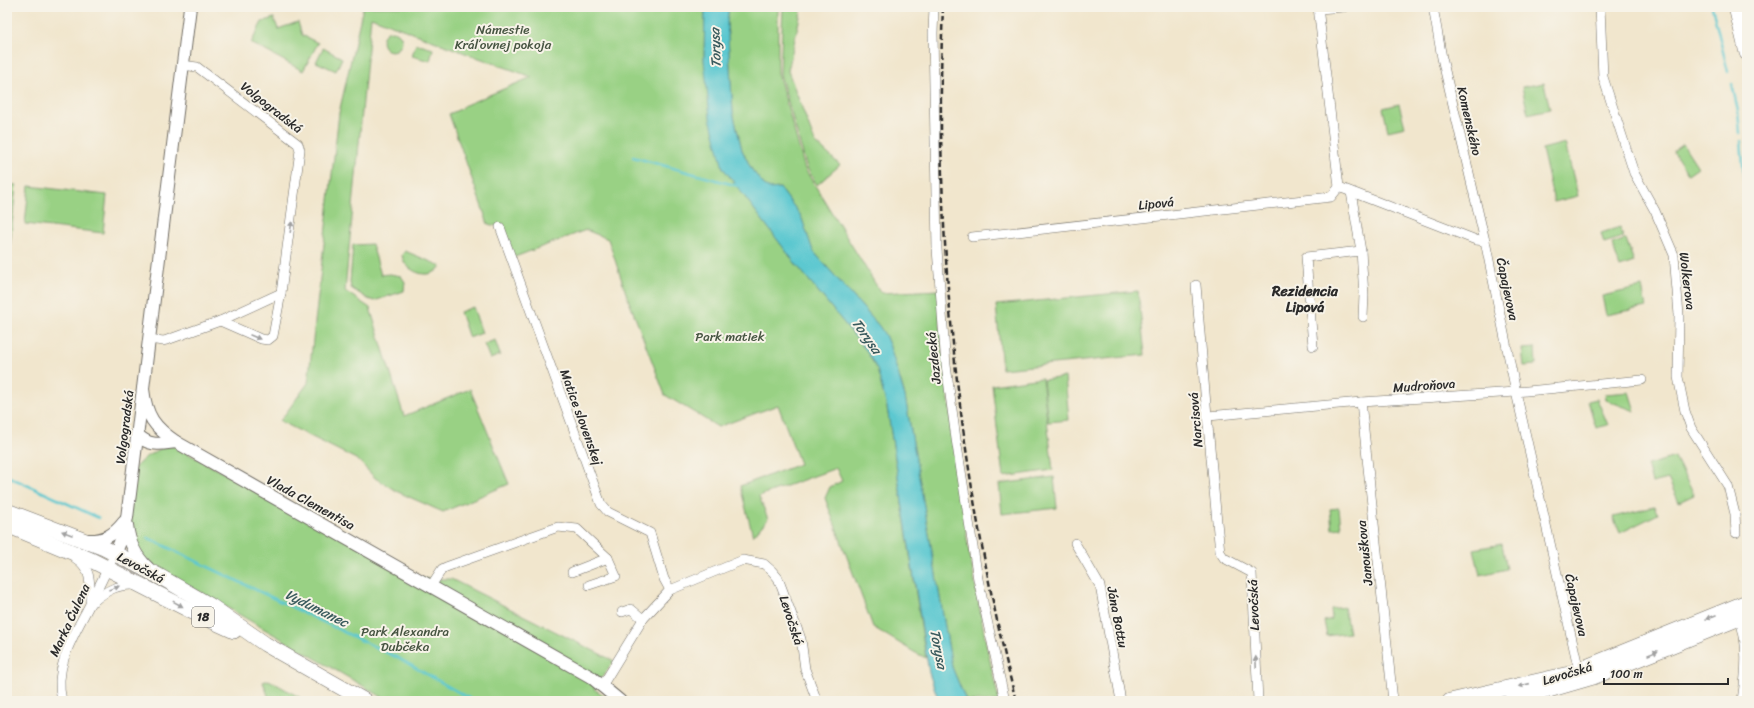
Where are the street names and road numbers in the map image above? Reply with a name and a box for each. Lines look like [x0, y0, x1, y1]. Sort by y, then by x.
street label: Volgogradská [235, 76, 308, 140]
street label: Komenského [1450, 84, 1489, 159]
street label: Lipová [1137, 190, 1175, 217]
street label: Wolkerova [1673, 251, 1703, 312]
street label: Čapajevova [1490, 256, 1525, 323]
street label: Jazdecká [919, 330, 948, 386]
street label: Matice slovenskej [553, 366, 610, 470]
street label: Mudroňova [1392, 372, 1456, 399]
street label: Volgogradská [109, 388, 140, 465]
street label: Narcisová [1182, 391, 1209, 448]
street label: Vlada Clementisa [262, 469, 360, 536]
street label: Janouškova [1350, 519, 1379, 588]
street label: Levočská [113, 545, 169, 590]
street label: Čapajevova [1558, 571, 1595, 639]
street label: Marka Čulena [42, 579, 97, 661]
street label: Levočská [1241, 579, 1266, 631]
street label: Jána Bottu [1100, 583, 1135, 650]
street label: Levočská [773, 592, 811, 649]
road number: 18 [192, 607, 214, 627]
street label: Levočská [1539, 655, 1595, 692]

